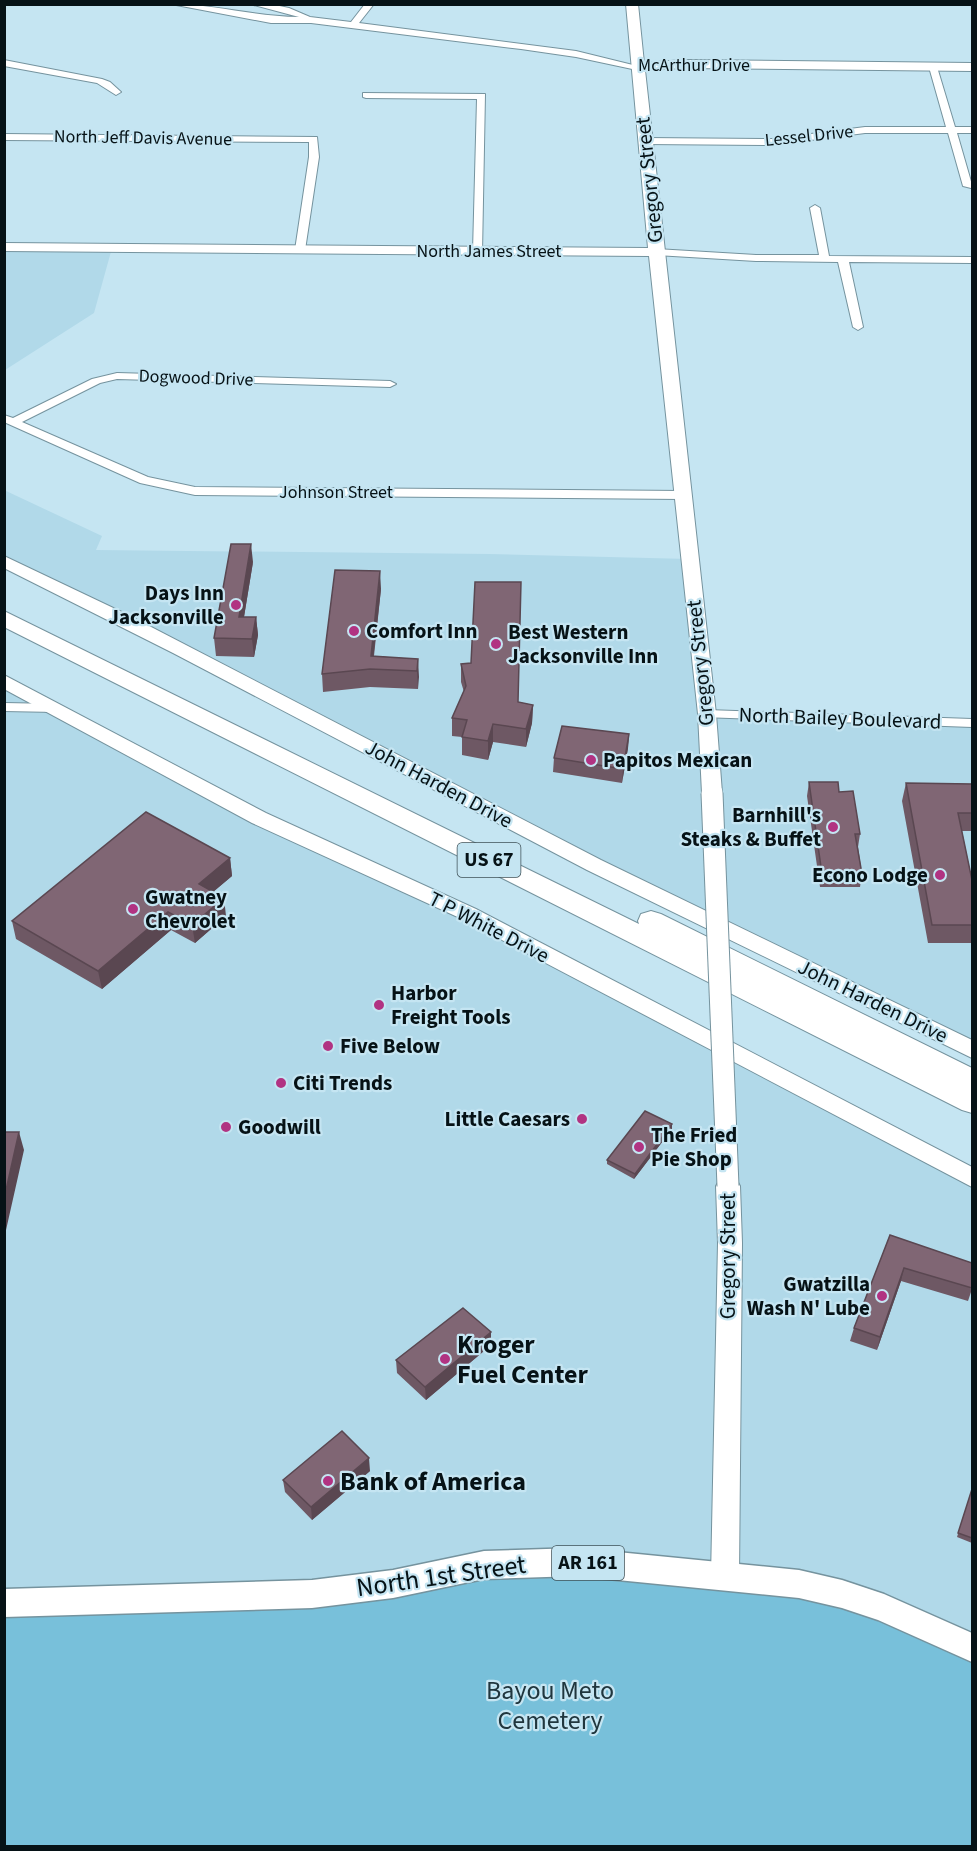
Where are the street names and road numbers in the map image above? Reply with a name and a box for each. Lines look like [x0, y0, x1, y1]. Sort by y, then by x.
street label: McArthur Drive [638, 53, 750, 78]
street label: Gregory Street [627, 116, 671, 244]
street label: Lessel Drive [764, 119, 854, 153]
street label: North Jeff Davis Avenue [54, 124, 232, 152]
street label: North James Street [417, 239, 561, 264]
street label: Dogwood Drive [138, 364, 254, 392]
street label: Johnson Street [279, 480, 393, 505]
street label: Gregory Street [678, 599, 722, 727]
street label: North Bailey Boulevard [738, 699, 942, 737]
street label: John Harden Drive [360, 732, 518, 836]
road number: US 67 [458, 843, 520, 877]
street label: T P White Drive [424, 884, 554, 970]
street label: John Harden Drive [793, 952, 953, 1050]
street label: Gregory Street [713, 1193, 743, 1319]
street label: North 1st Street [354, 1546, 528, 1606]
road number: AR 161 [552, 1546, 624, 1580]

